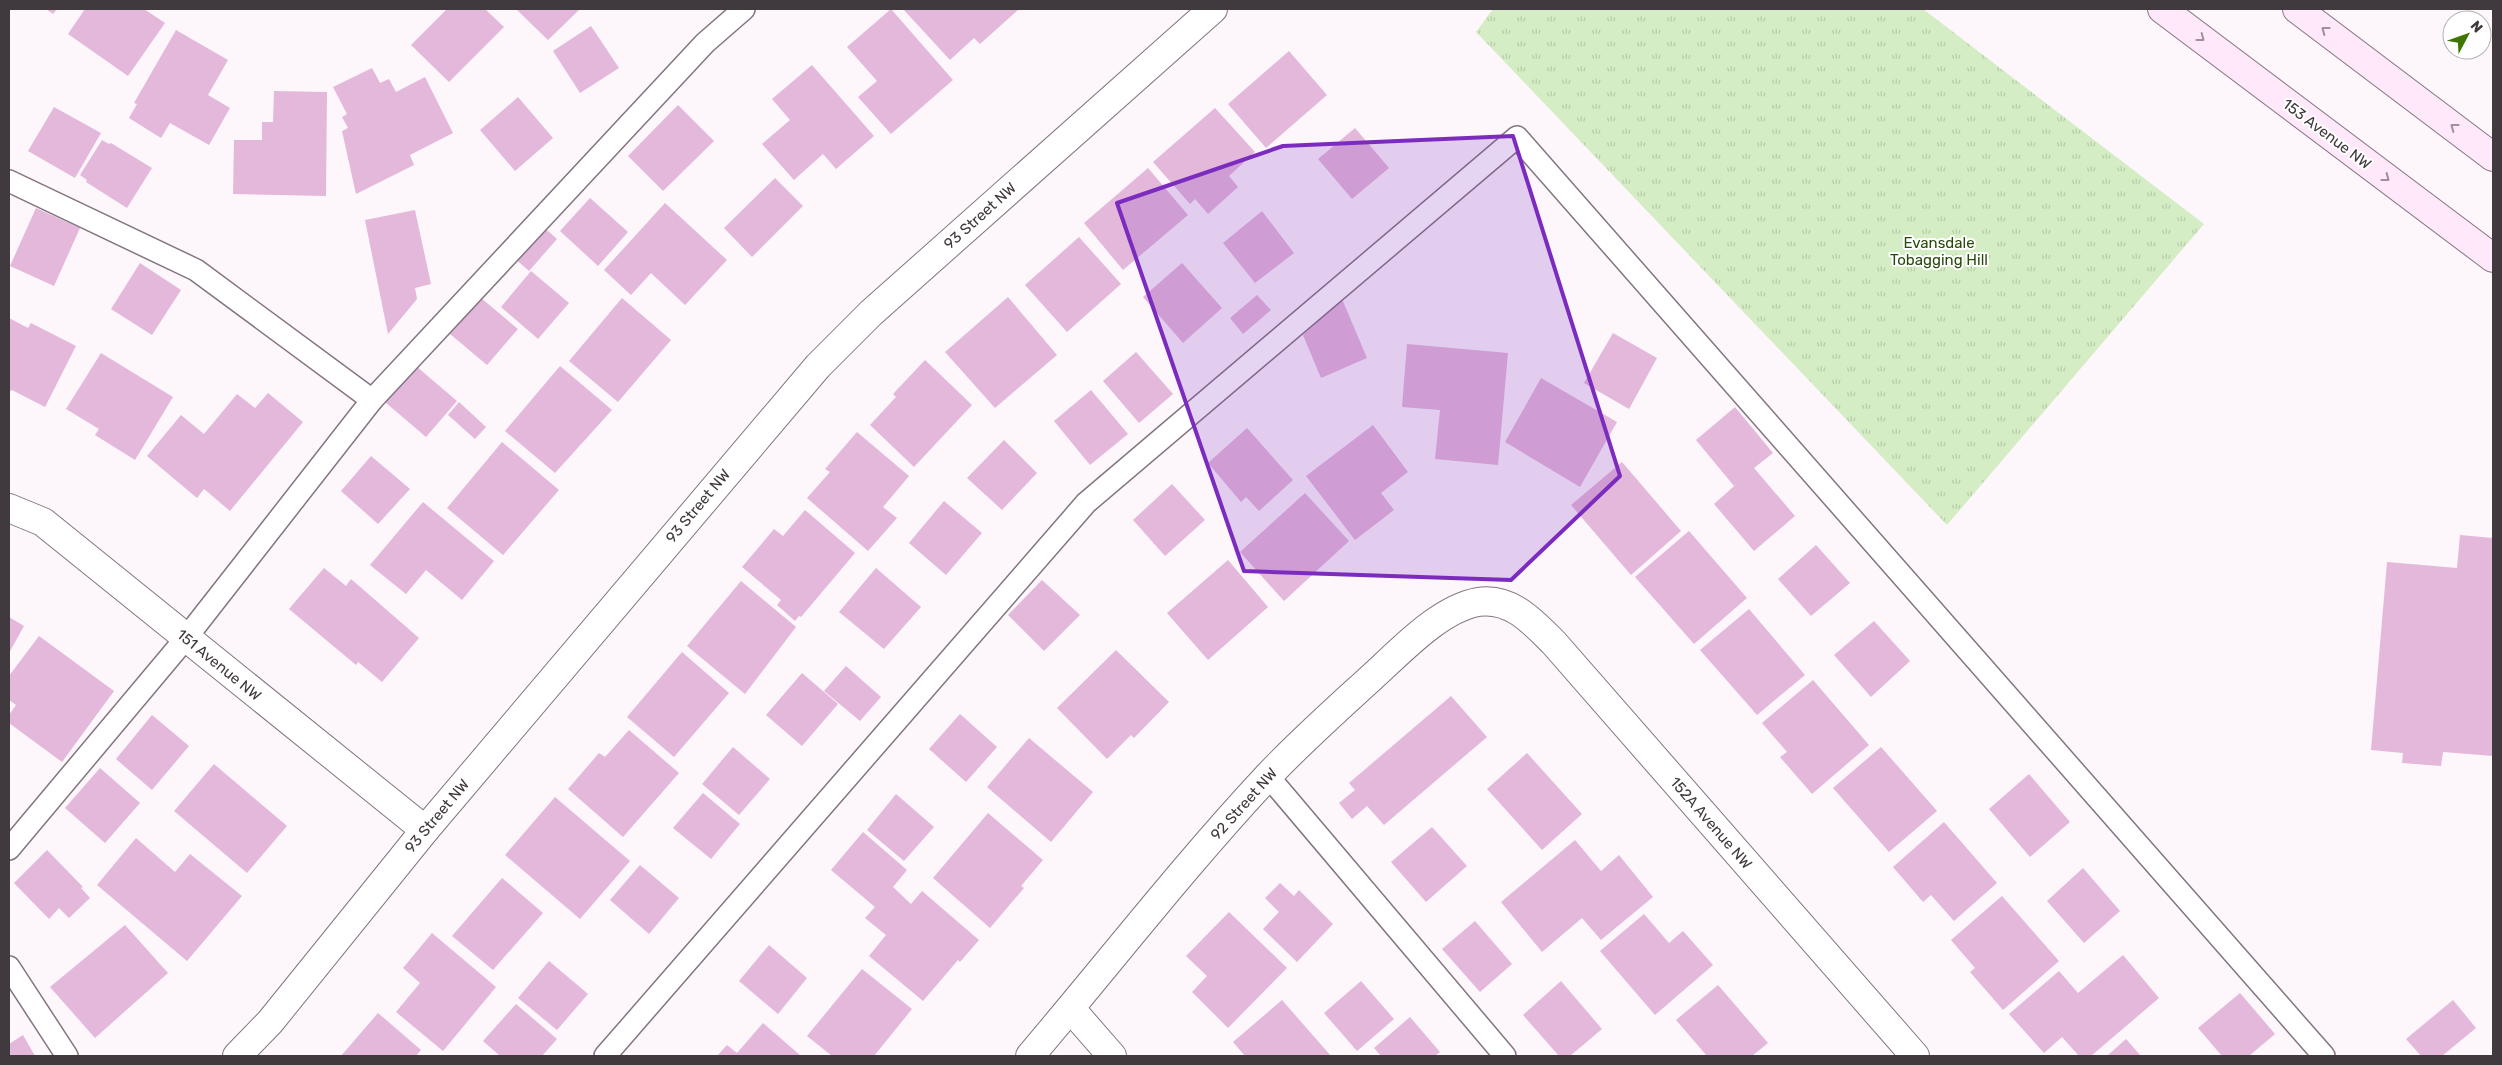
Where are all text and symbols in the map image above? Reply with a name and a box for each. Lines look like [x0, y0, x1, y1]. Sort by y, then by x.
north arrow [2442, 10, 2492, 60]
text: N [2467, 17, 2486, 36]
one-way arrow [2322, 27, 2331, 35]
one-way arrow [2195, 32, 2205, 41]
street label: 153 Avenue NW [2279, 95, 2375, 173]
one-way arrow [2451, 125, 2460, 133]
one-way arrow [2380, 172, 2390, 181]
street label: 93 Street NW [940, 179, 1020, 253]
park label: Evansdale Tobagging Hill [1890, 234, 1988, 269]
street label: 93 Street NW [662, 465, 734, 547]
street label: 151 Avenue NW [173, 625, 265, 705]
street label: 92 Street NW [1207, 764, 1281, 844]
street label: 152A Avenue NW [1666, 773, 1756, 873]
street label: 93 Street NW [401, 775, 473, 857]

